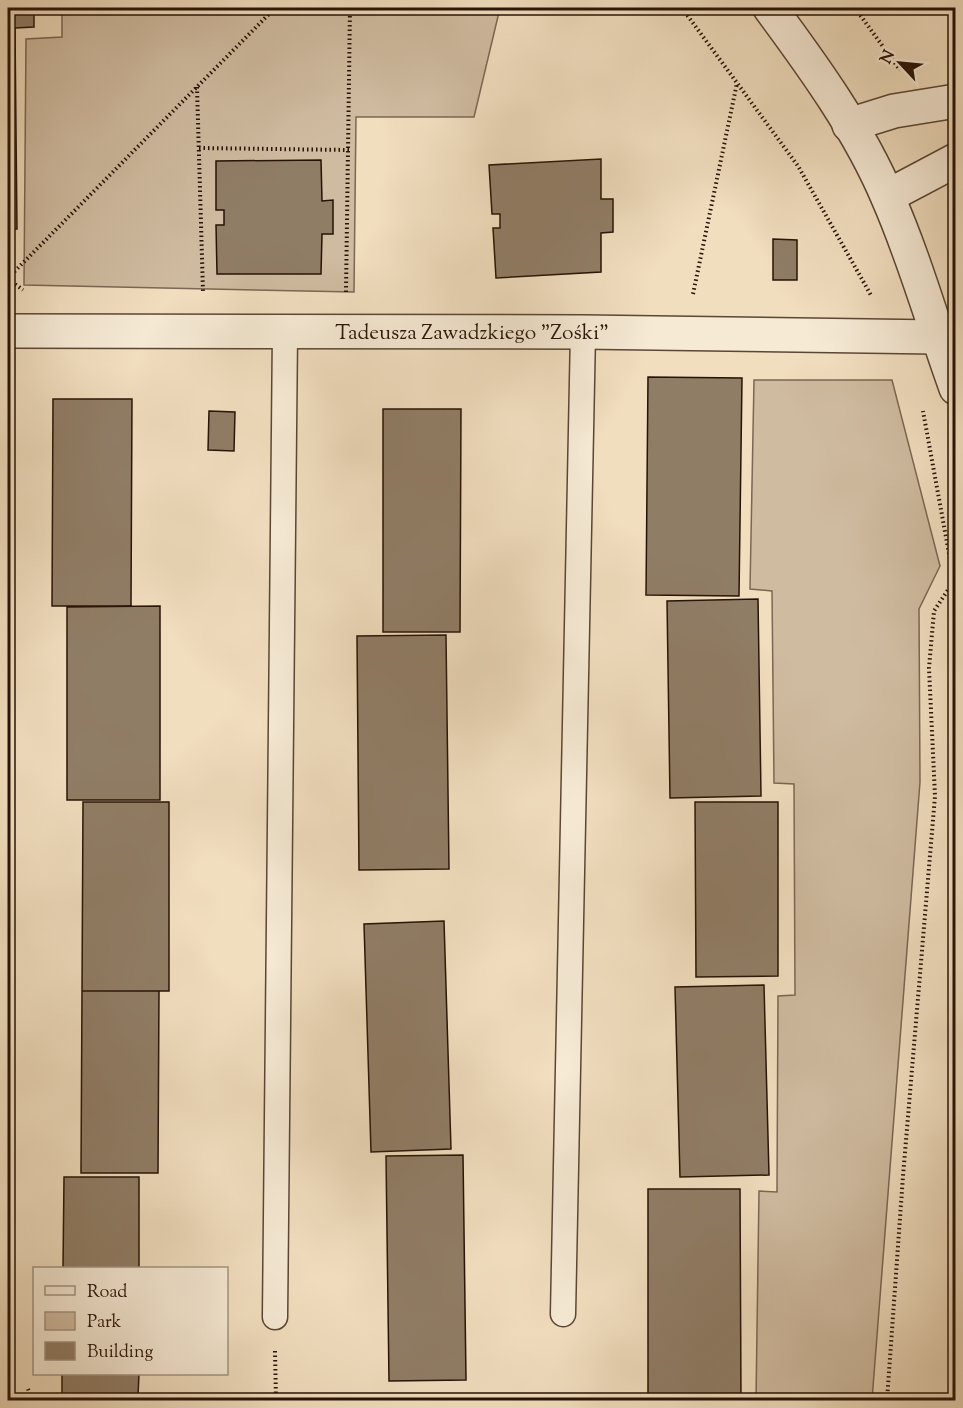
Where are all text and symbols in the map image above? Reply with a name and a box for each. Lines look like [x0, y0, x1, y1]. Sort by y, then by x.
north arrow [870, 33, 930, 93]
text: N [876, 47, 902, 68]
street label: Tadeusza Zawadzkiego "Zośki" [335, 319, 609, 349]
legend [33, 1267, 228, 1375]
text: Road [87, 1280, 127, 1306]
text: Park [87, 1310, 122, 1336]
text: Building [87, 1340, 153, 1366]

